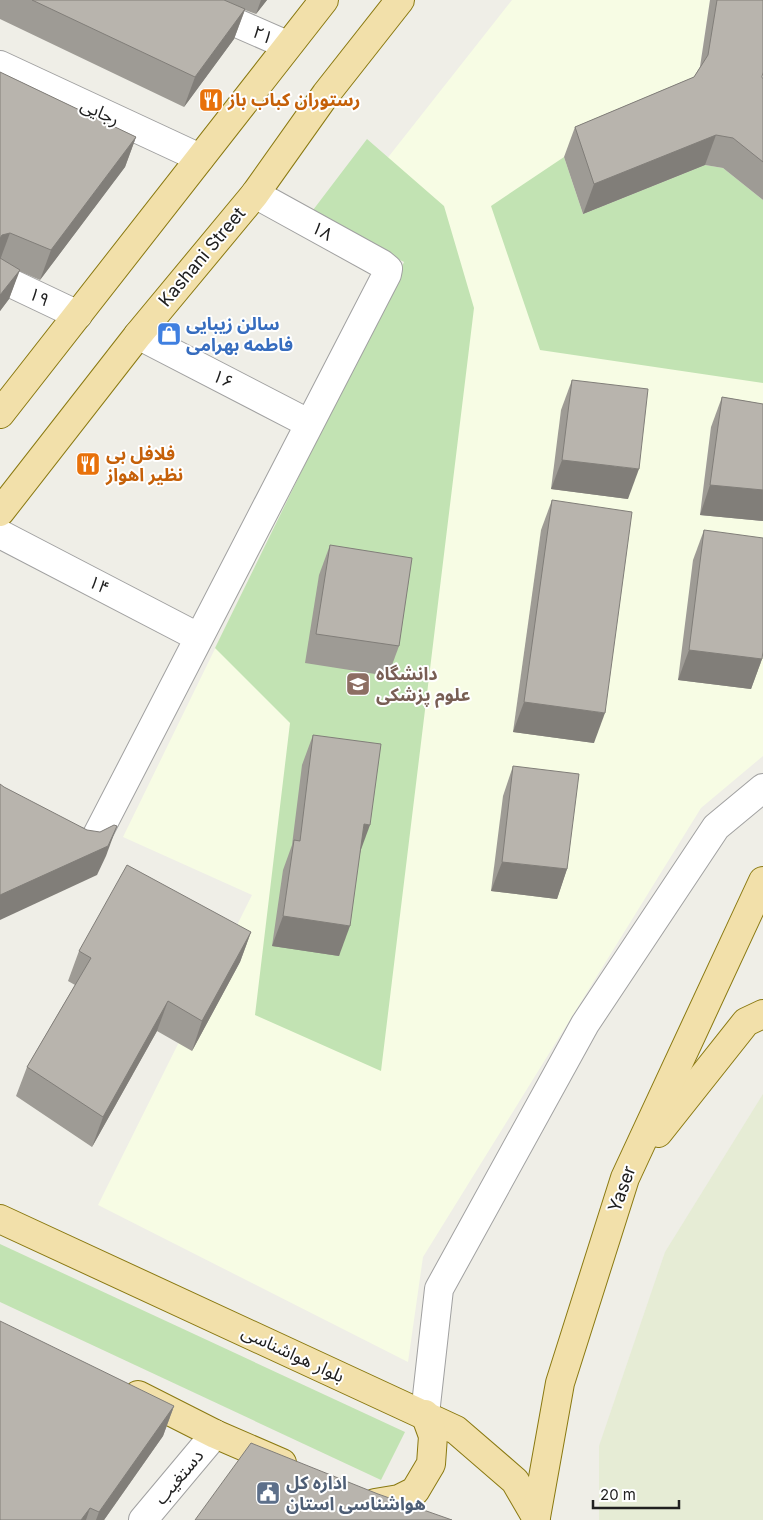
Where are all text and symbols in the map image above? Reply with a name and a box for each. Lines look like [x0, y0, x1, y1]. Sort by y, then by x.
street label: ۲۱ [250, 21, 277, 48]
restaurant icon: رستوران کباب باز [198, 87, 224, 113]
place label: رستوران کباب باز [227, 89, 360, 111]
street label: رجایی [77, 94, 123, 130]
street label: Kashani Street [154, 203, 249, 311]
street label: ۱۸ [308, 216, 336, 245]
street label: ۱۹ [25, 283, 53, 310]
place label: سالن زیبایی فاطمه بهرامی [186, 313, 293, 356]
shop icon: سالن زیبایی فاطمه بهرامی [156, 321, 182, 347]
street label: ۱۶ [209, 365, 237, 393]
place label: فلافل بی نظیر اهواز [105, 443, 183, 486]
restaurant icon: فلافل بی نظیر اهواز [75, 451, 101, 477]
street label: ۱۴ [85, 571, 113, 599]
place label: دانشگاه علوم پزشکی [376, 663, 470, 708]
school or university icon: دانشگاه علوم پزشکی [345, 671, 371, 697]
street label: Yaser [603, 1163, 640, 1215]
street label: بلوار هواشناسی [238, 1321, 348, 1387]
street label: دستغیب [150, 1445, 208, 1508]
place label: اداره کل هواشناسی استان [286, 1472, 426, 1514]
scale bar [593, 1478, 679, 1510]
public building icon: اداره کل هواشناسی استان [255, 1480, 281, 1506]
text: 20 m [600, 1485, 636, 1504]

